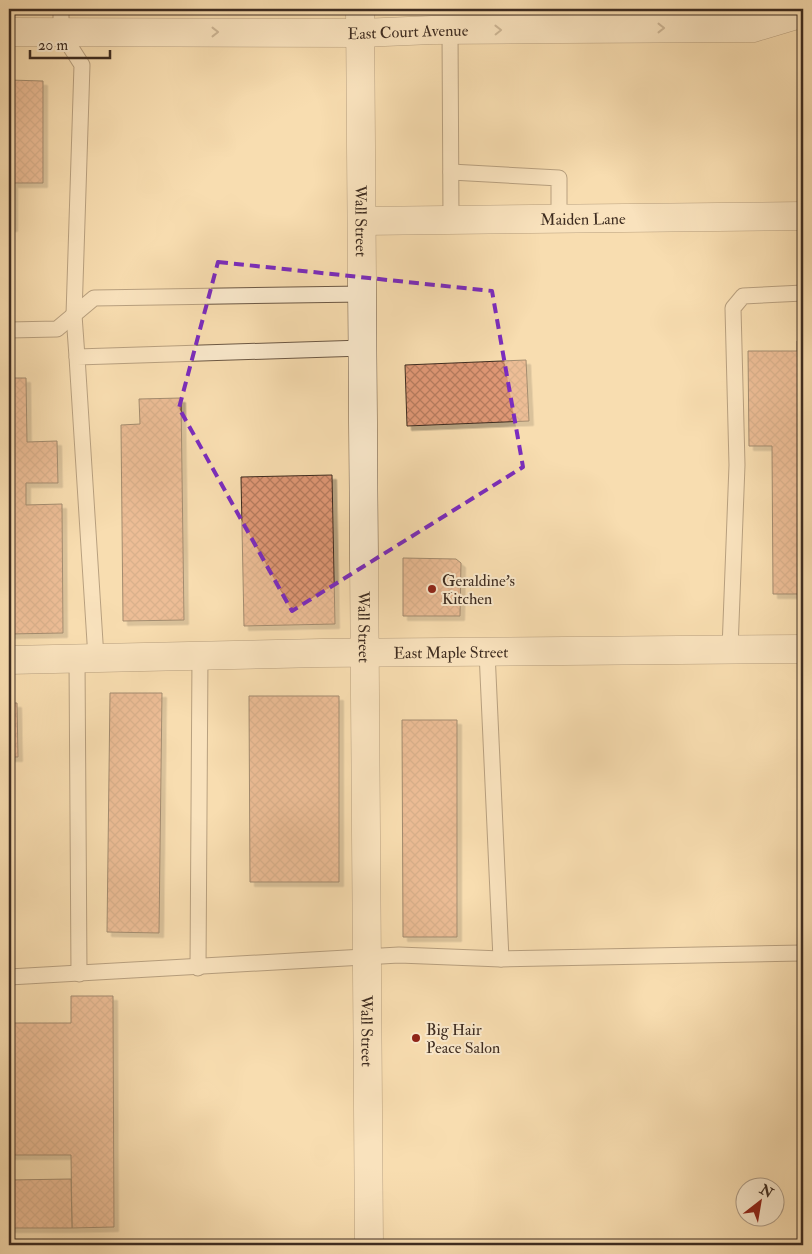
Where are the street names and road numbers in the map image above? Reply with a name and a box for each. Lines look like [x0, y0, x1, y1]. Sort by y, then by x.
street label: East Court Avenue [348, 21, 469, 44]
street label: Wall Street [350, 184, 371, 257]
street label: Maiden Lane [540, 209, 626, 230]
street label: Wall Street [353, 590, 374, 663]
street label: East Maple Street [393, 642, 508, 664]
street label: Wall Street [356, 994, 377, 1067]

